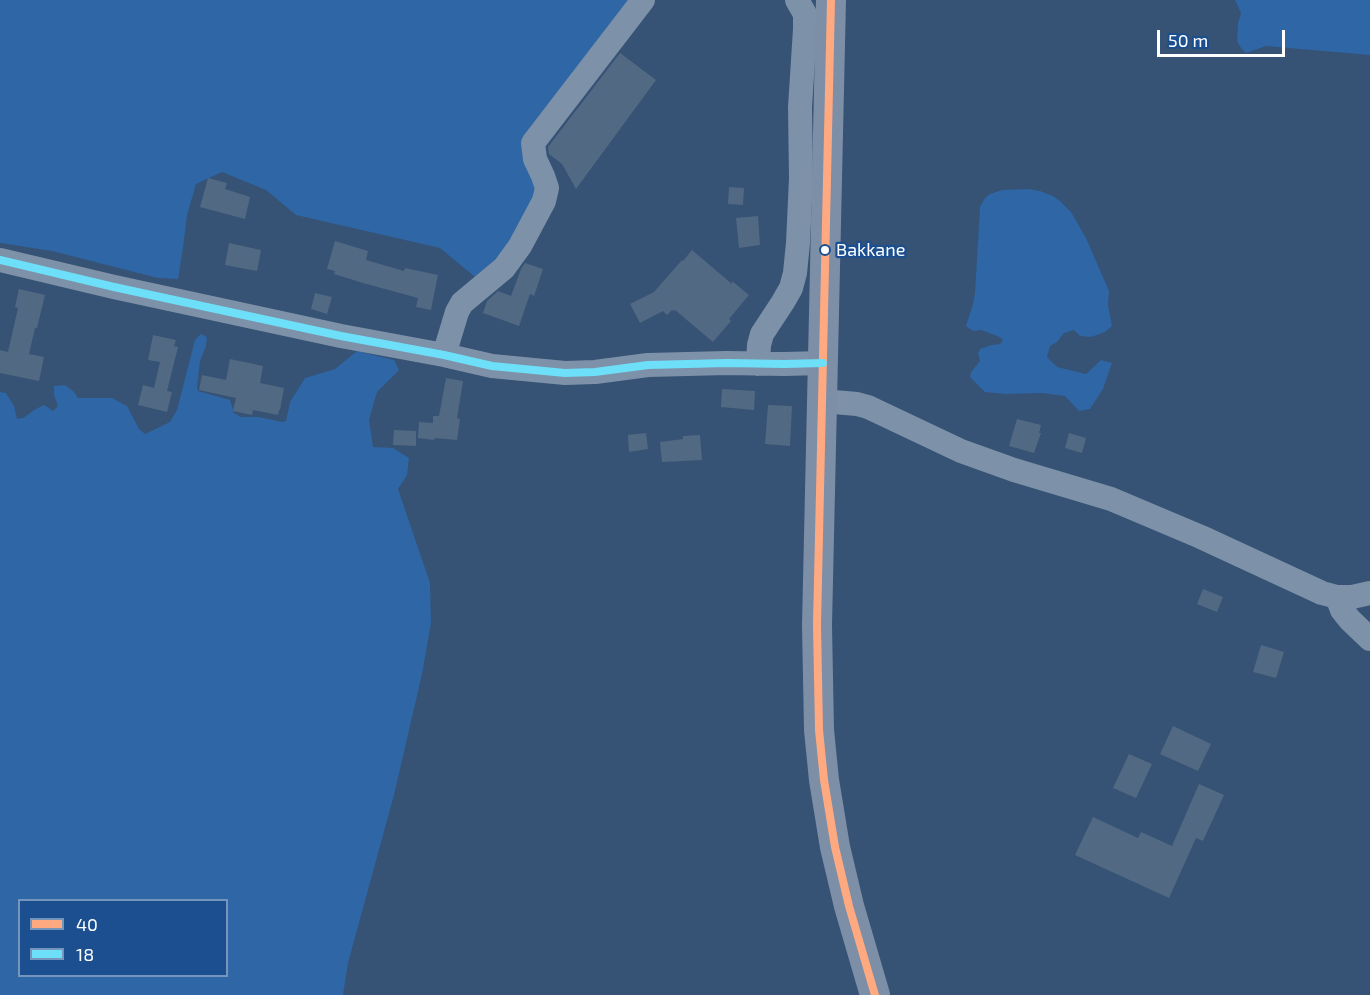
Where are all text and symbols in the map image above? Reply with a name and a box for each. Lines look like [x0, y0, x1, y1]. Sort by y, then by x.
scale bar [1160, 18, 1288, 56]
text: 50 m [1168, 29, 1208, 51]
place label: Bakkane [836, 239, 905, 261]
marker: Bakkane [819, 244, 831, 256]
legend [18, 899, 228, 977]
text: 40 [76, 913, 98, 935]
text: 18 [76, 943, 94, 965]

